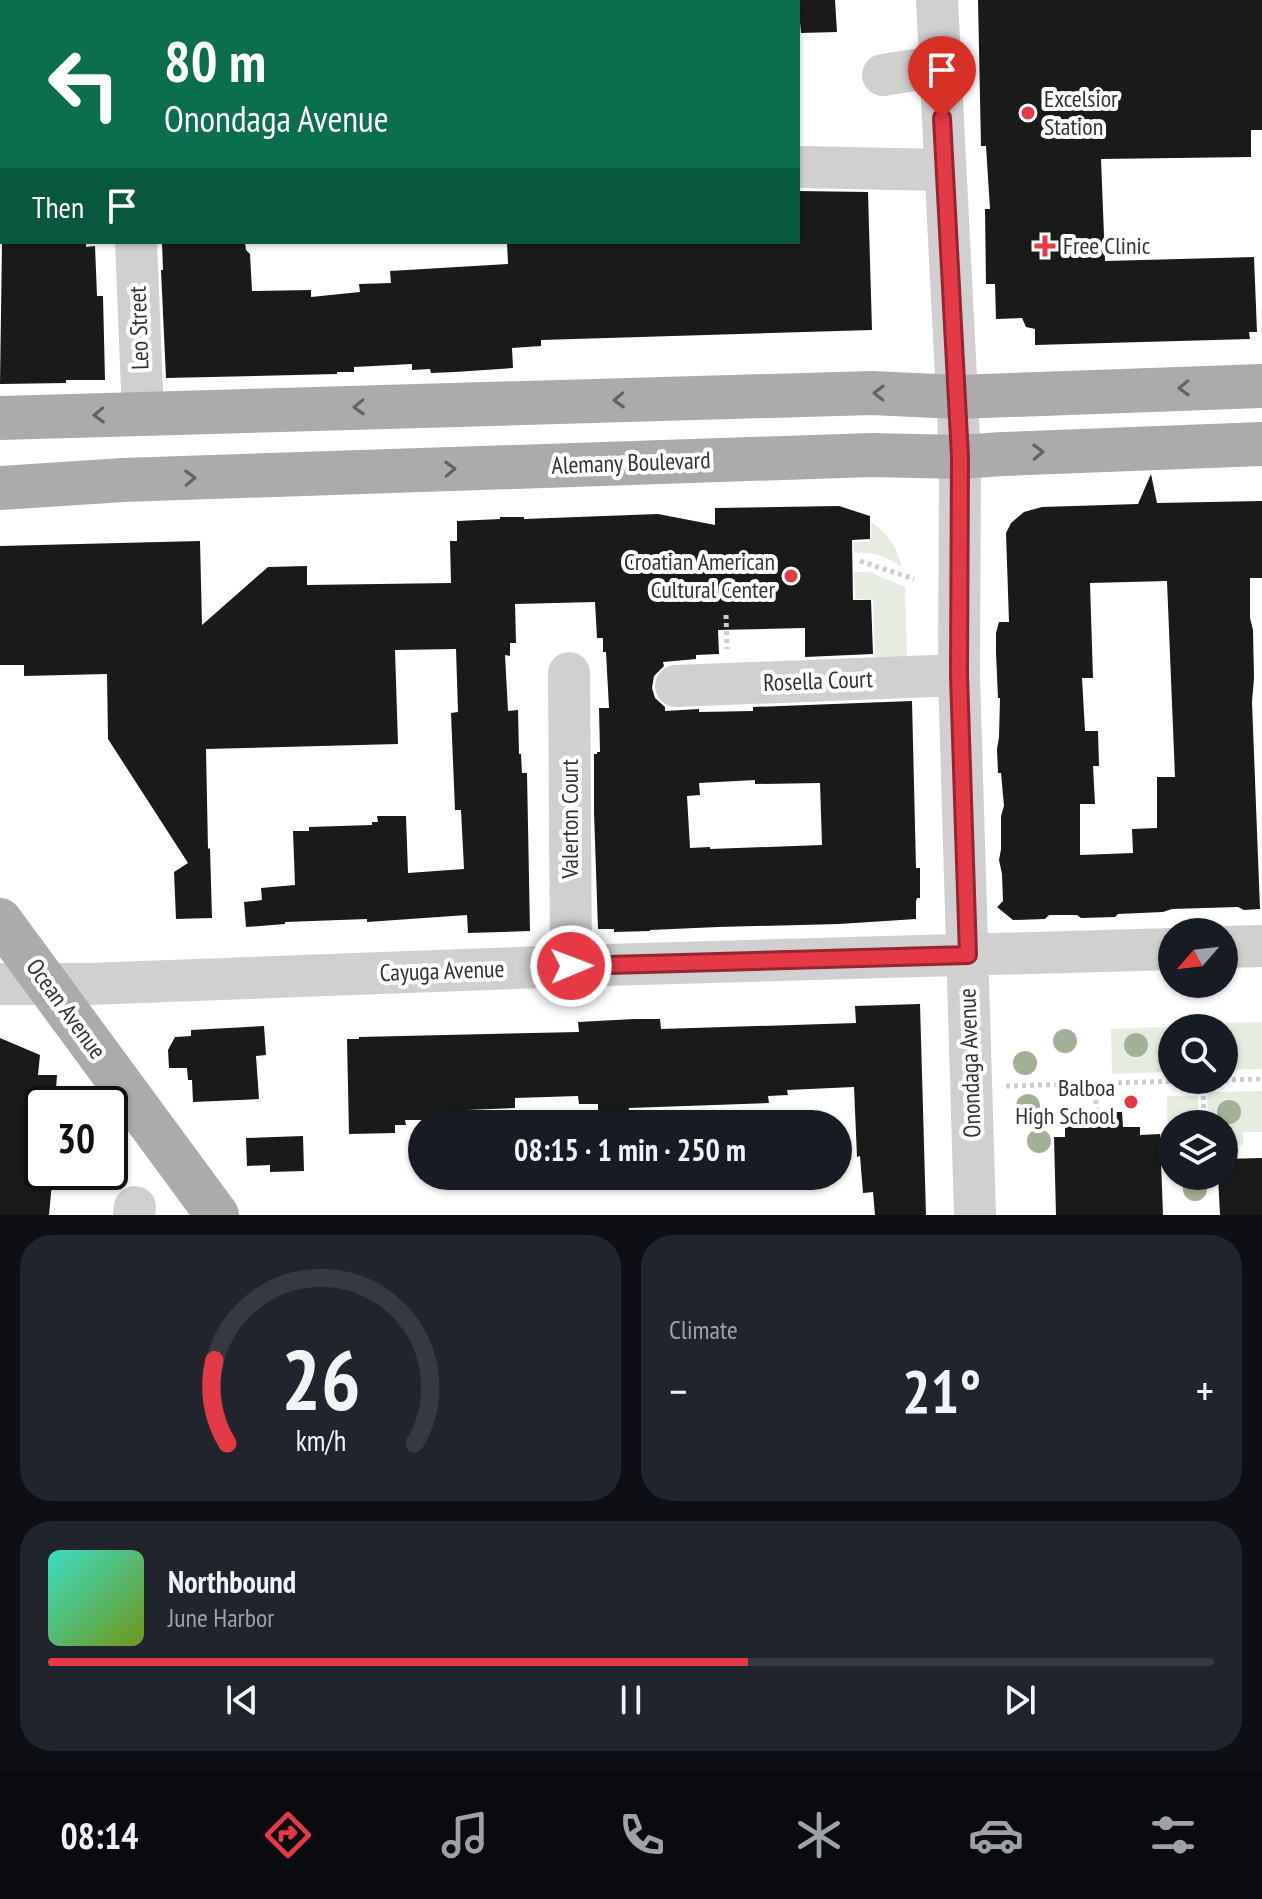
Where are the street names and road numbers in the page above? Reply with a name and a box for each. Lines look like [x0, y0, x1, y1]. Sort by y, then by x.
street label: Leo Street [122, 285, 155, 370]
street label: Alemany Boulevard [551, 444, 711, 481]
street label: Rosella Court [763, 663, 874, 698]
street label: Valerton Court [554, 759, 585, 880]
street label: Ocean Avenue [20, 952, 113, 1065]
street label: Cayuga Avenue [379, 953, 505, 988]
street label: Onondaga Avenue [951, 988, 988, 1138]

